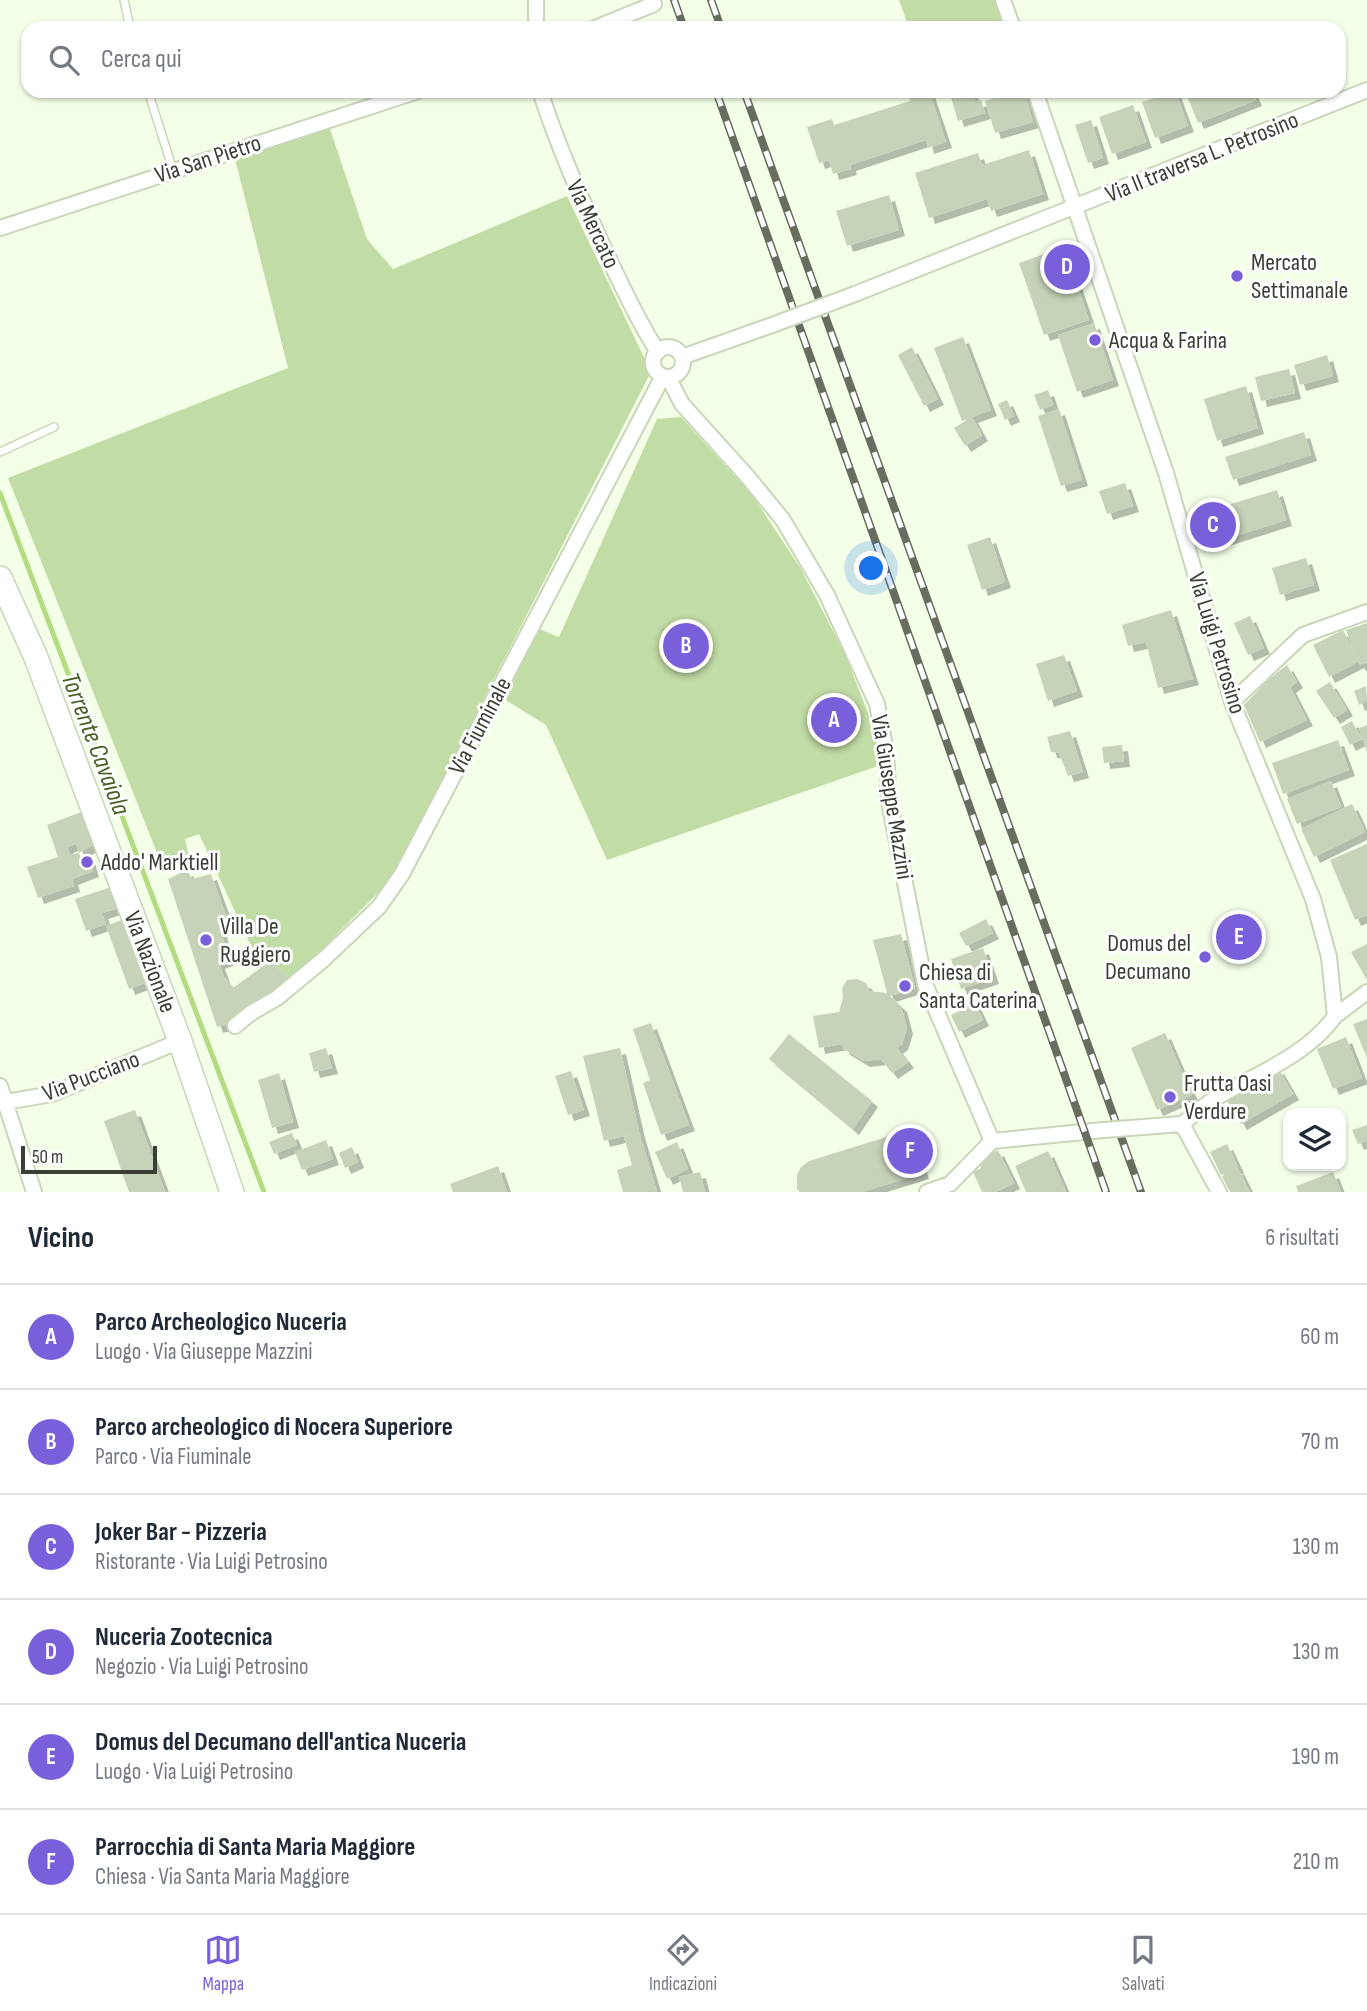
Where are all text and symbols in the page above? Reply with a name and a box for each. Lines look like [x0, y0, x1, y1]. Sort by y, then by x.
search box [21, 21, 1346, 98]
icon: search [45, 41, 83, 79]
text: Cerca qui [101, 44, 182, 75]
street label: Via II traversa L. Petrosino [1101, 105, 1303, 209]
street label: Via San Pietro [151, 128, 265, 190]
street label: Via Mercato [560, 175, 626, 273]
pin: D [1044, 241, 1090, 293]
place label: Mercato Settimanale [1251, 248, 1348, 305]
marker: Mercato Settimanale [1229, 268, 1245, 284]
place label: Acqua & Farina [1108, 326, 1227, 355]
marker: Acqua & Farina [1087, 332, 1103, 348]
pin: C [1190, 499, 1236, 551]
your location [854, 551, 888, 585]
street label: Via Luigi Petrosino [1182, 569, 1252, 717]
pin: B [663, 620, 709, 672]
water label: Torrente Cavaiola [54, 669, 136, 820]
street label: Via Fiuminale [442, 672, 518, 780]
pin: A [811, 694, 857, 746]
street label: Via Giuseppe Mazzini [865, 713, 919, 881]
place label: Addo' Marktiell [100, 848, 218, 877]
marker: Addo' Marktiell [79, 854, 95, 870]
street label: Via Nazionale [117, 907, 183, 1017]
pin: E [1216, 911, 1262, 963]
place label: Villa De Ruggiero [220, 912, 291, 969]
place label: Domus del Decumano [1105, 929, 1191, 986]
marker: Villa De Ruggiero [198, 932, 214, 948]
marker: Domus del Decumano [1197, 949, 1213, 965]
place label: Chiesa di Santa Caterina [919, 958, 1037, 1015]
marker: Chiesa di Santa Caterina [897, 978, 913, 994]
street label: Via Pucciano [38, 1044, 144, 1108]
place label: Frutta Oasi Verdure [1184, 1069, 1271, 1126]
marker: Frutta Oasi Verdure [1162, 1089, 1178, 1105]
map controls [1283, 1108, 1346, 1171]
button: layers [1283, 1108, 1346, 1171]
pin: F [887, 1125, 933, 1177]
scale bar [21, 1143, 158, 1175]
text: 50 m [32, 1146, 63, 1169]
text: Vicino [28, 1220, 94, 1256]
text: 6 risultati [1265, 1224, 1339, 1252]
text: Parco Archeologico Nuceria [95, 1307, 347, 1338]
text: A [46, 1323, 56, 1351]
text: 60 m [1300, 1323, 1339, 1351]
text: Luogo · Via Giuseppe Mazzini [95, 1338, 313, 1366]
text: Parco archeologico di Nocera Superiore [95, 1412, 453, 1443]
text: B [46, 1428, 56, 1456]
text: 70 m [1301, 1428, 1339, 1456]
text: Parco · Via Fiuminale [95, 1443, 251, 1471]
text: Joker Bar - Pizzeria [95, 1517, 267, 1548]
text: C [45, 1533, 57, 1561]
text: 130 m [1293, 1533, 1339, 1561]
text: Ristorante · Via Luigi Petrosino [95, 1548, 328, 1576]
text: Nuceria Zootecnica [95, 1622, 273, 1653]
text: D [45, 1638, 57, 1666]
text: 130 m [1293, 1638, 1339, 1666]
text: Negozio · Via Luigi Petrosino [95, 1653, 309, 1681]
text: Domus del Decumano dell'antica Nuceria [95, 1727, 466, 1758]
text: E [46, 1743, 56, 1771]
text: 190 m [1292, 1743, 1339, 1771]
text: Luogo · Via Luigi Petrosino [95, 1758, 293, 1786]
text: Parrocchia di Santa Maria Maggiore [95, 1832, 415, 1863]
text: F [46, 1848, 56, 1876]
text: 210 m [1293, 1848, 1339, 1876]
text: Chiesa · Via Santa Maria Maggiore [95, 1863, 350, 1891]
tab: Mappa [202, 1931, 244, 1996]
tab: Indicazioni [649, 1931, 717, 1996]
tab: Salvati [1122, 1931, 1165, 1996]

